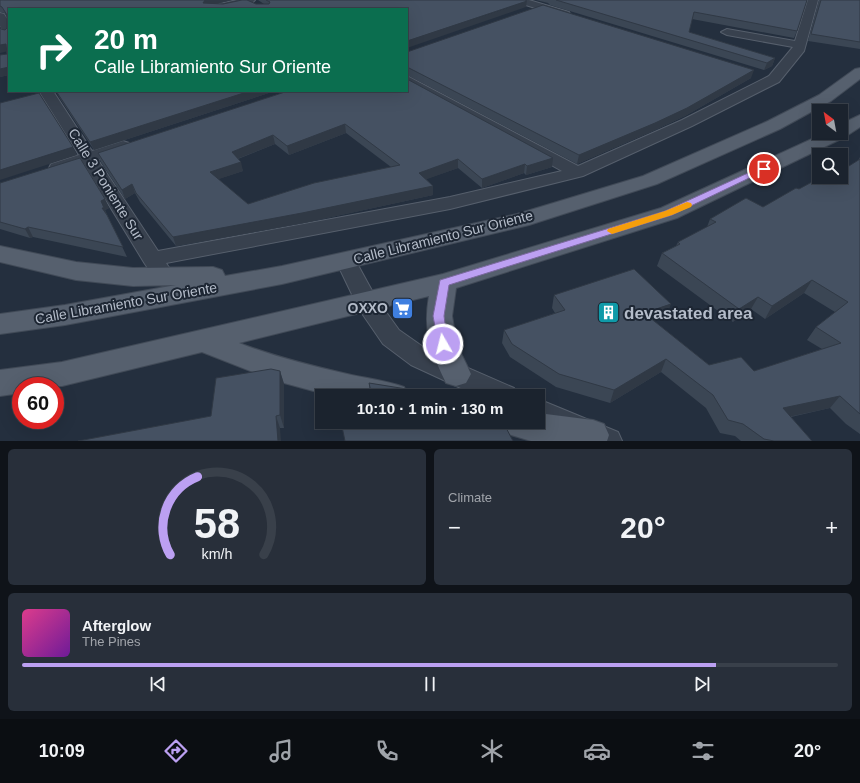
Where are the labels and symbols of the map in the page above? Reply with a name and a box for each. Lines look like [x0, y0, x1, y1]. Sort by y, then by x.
north arrow [812, 104, 848, 140]
street label: Calle 3 Poniente Sur [65, 125, 147, 243]
pin [747, 152, 781, 186]
street label: Calle Libramiento Sur Oriente [352, 207, 535, 267]
street label: Calle Libramiento Sur Oriente [34, 279, 218, 327]
supermarket icon: OXXO [390, 295, 416, 321]
place label: OXXO [348, 300, 388, 316]
building icon: devastated area [595, 300, 621, 326]
place label: devastated area [624, 304, 753, 323]
position arrow [422, 323, 464, 365]
speed limit sign: 60 [12, 377, 64, 429]

